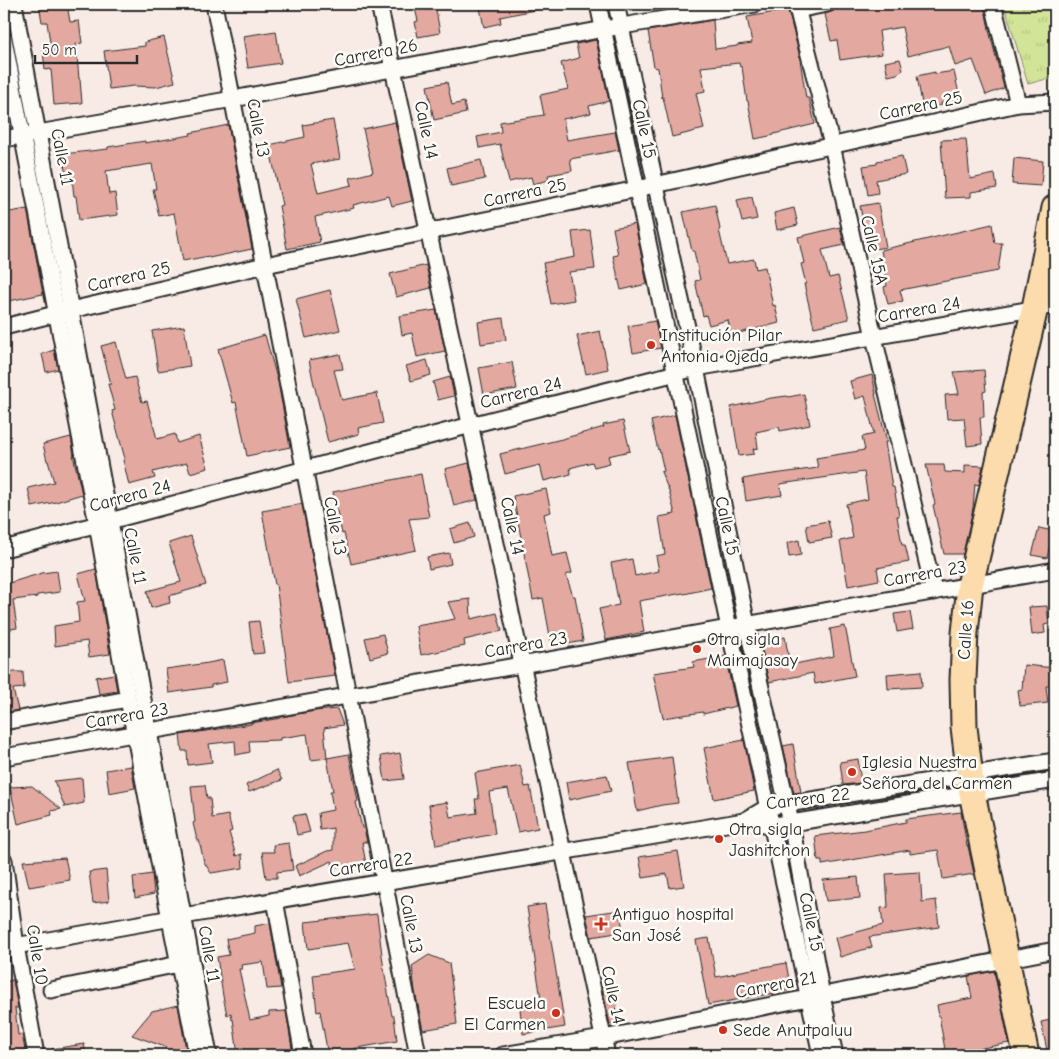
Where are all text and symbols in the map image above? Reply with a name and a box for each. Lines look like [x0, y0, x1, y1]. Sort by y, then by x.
scale bar [35, 32, 138, 64]
street label: Carrera 26 [332, 35, 420, 71]
text: 50 m [42, 41, 77, 59]
street label: Carrera 25 [877, 87, 965, 125]
street label: Calle 13 [242, 97, 274, 159]
street label: Calle 15 [627, 97, 661, 161]
street label: Calle 14 [410, 99, 442, 161]
street label: Calle 11 [46, 127, 78, 187]
street label: Carrera 25 [481, 174, 569, 212]
street label: Calle 15A [856, 213, 892, 287]
street label: Carrera 25 [85, 257, 173, 297]
street label: Carrera 24 [876, 292, 962, 328]
place label: Institución Pilar Antonia Ojeda [661, 325, 783, 367]
marker: Institución Pilar Antonia Ojeda [645, 339, 657, 351]
street label: Carrera 24 [478, 373, 564, 413]
street label: Carrera 24 [87, 475, 173, 517]
street label: Calle 15 [710, 494, 744, 558]
street label: Calle 13 [319, 495, 351, 557]
street label: Calle 14 [496, 495, 528, 557]
street label: Calle 11 [119, 526, 151, 586]
street label: Carrera 23 [882, 556, 968, 592]
street label: Calle 16 [953, 599, 979, 661]
street label: Carrera 23 [483, 627, 569, 663]
place label: Otra sigla Maimajasay [707, 629, 799, 671]
marker: Otra sigla Maimajasay [691, 643, 703, 655]
street label: Carrera 23 [84, 698, 170, 734]
place label: Iglesia Nuestra Señora del Carmen [862, 752, 1012, 794]
marker: Iglesia Nuestra Señora del Carmen [846, 766, 858, 778]
street label: Carrera 22 [765, 783, 851, 815]
place label: Otra sigla Jashitchon [729, 819, 810, 861]
marker: Otra sigla Jashitchon [713, 833, 725, 845]
street label: Carrera 22 [328, 848, 414, 882]
street label: Calle 15 [794, 890, 828, 954]
street label: Calle 13 [395, 893, 427, 955]
place label: Antiguo hospital San José [612, 904, 734, 946]
marker: Antiguo hospital San José [594, 917, 608, 931]
street label: Calle 10 [22, 923, 52, 987]
street label: Calle 11 [194, 924, 224, 984]
street label: Calle 14 [597, 964, 629, 1026]
street label: Carrera 21 [734, 967, 818, 1003]
place label: Escuela El Carmen [464, 993, 546, 1035]
marker: Escuela El Carmen [550, 1007, 562, 1019]
place label: Sede Anutpaluu [733, 1020, 852, 1041]
marker: Sede Anutpaluu [717, 1024, 729, 1036]

